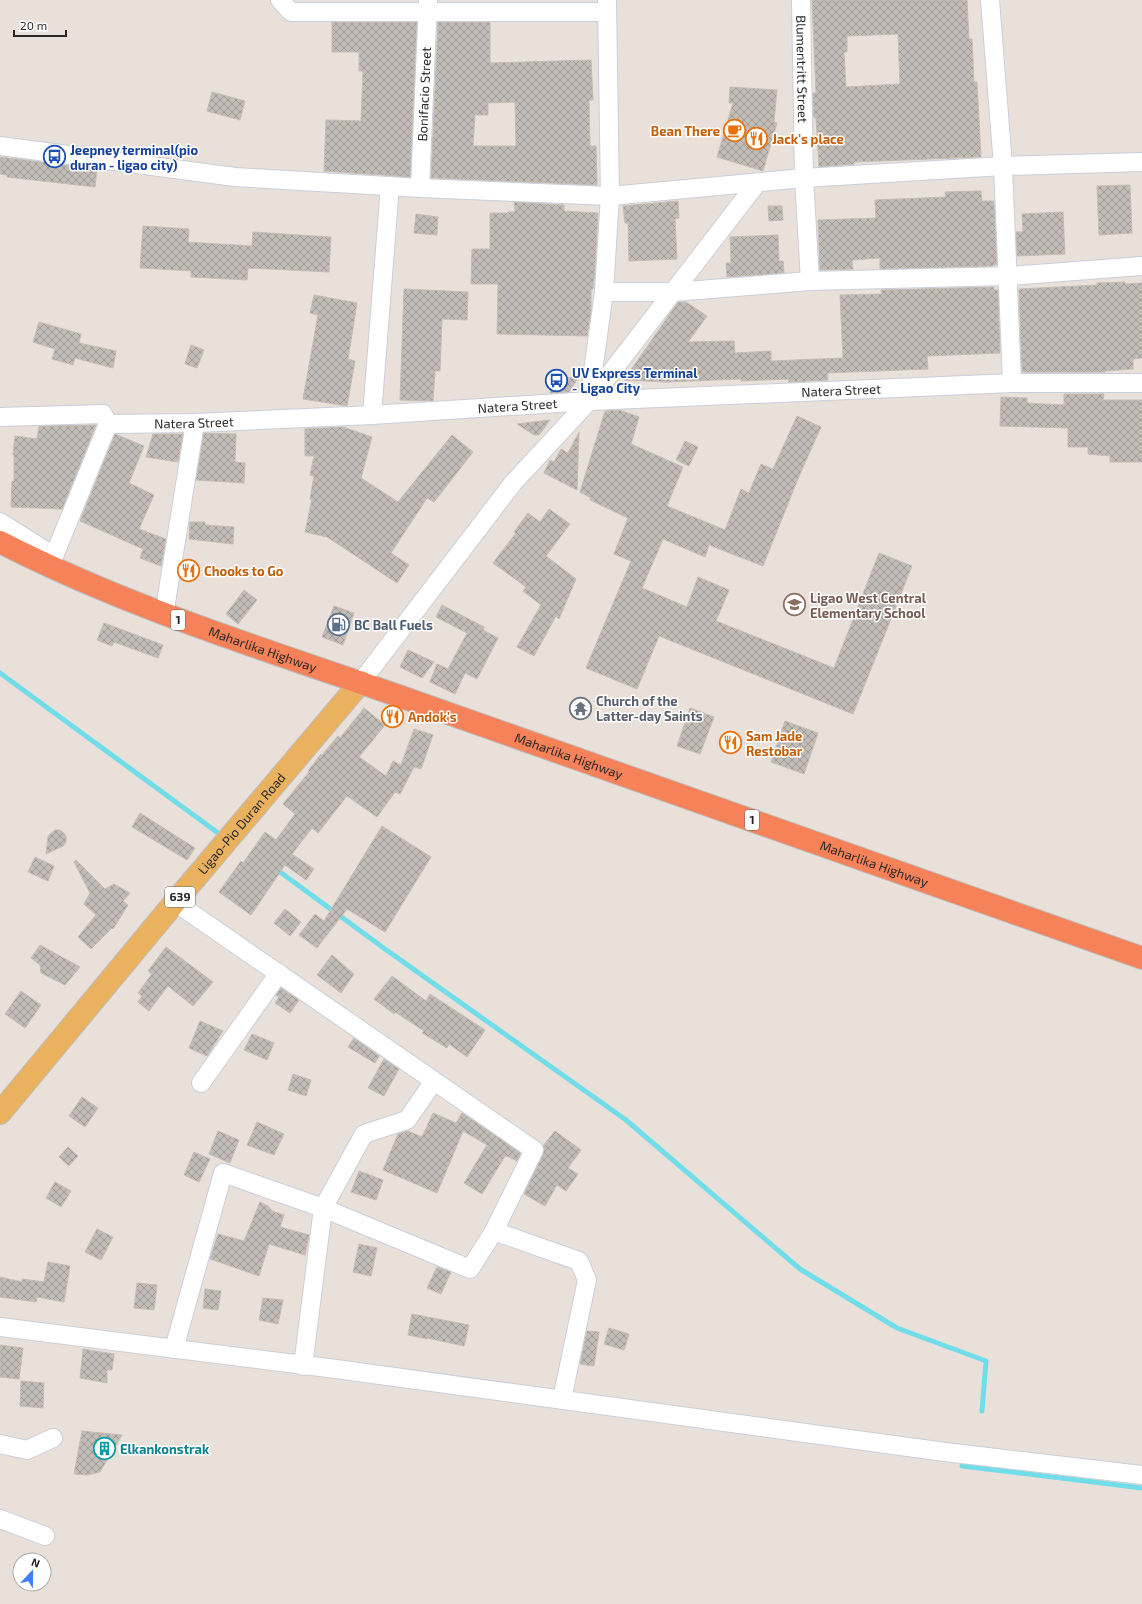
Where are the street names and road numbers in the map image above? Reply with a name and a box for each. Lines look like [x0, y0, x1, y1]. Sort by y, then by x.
street label: Blumentritt Street [793, 15, 811, 123]
street label: Bonifacio Street [414, 47, 434, 142]
street label: Natera Street [801, 381, 881, 400]
street label: Natera Street [477, 395, 558, 416]
street label: Natera Street [154, 413, 234, 431]
road number: 1 [171, 610, 185, 630]
street label: Maharlika Highway [206, 623, 319, 675]
street label: Maharlika Highway [513, 729, 625, 782]
street label: Ligao-Pio Duran Road [194, 770, 289, 877]
road number: 1 [745, 810, 759, 830]
street label: Maharlika Highway [818, 837, 931, 890]
road number: 639 [165, 887, 195, 907]

